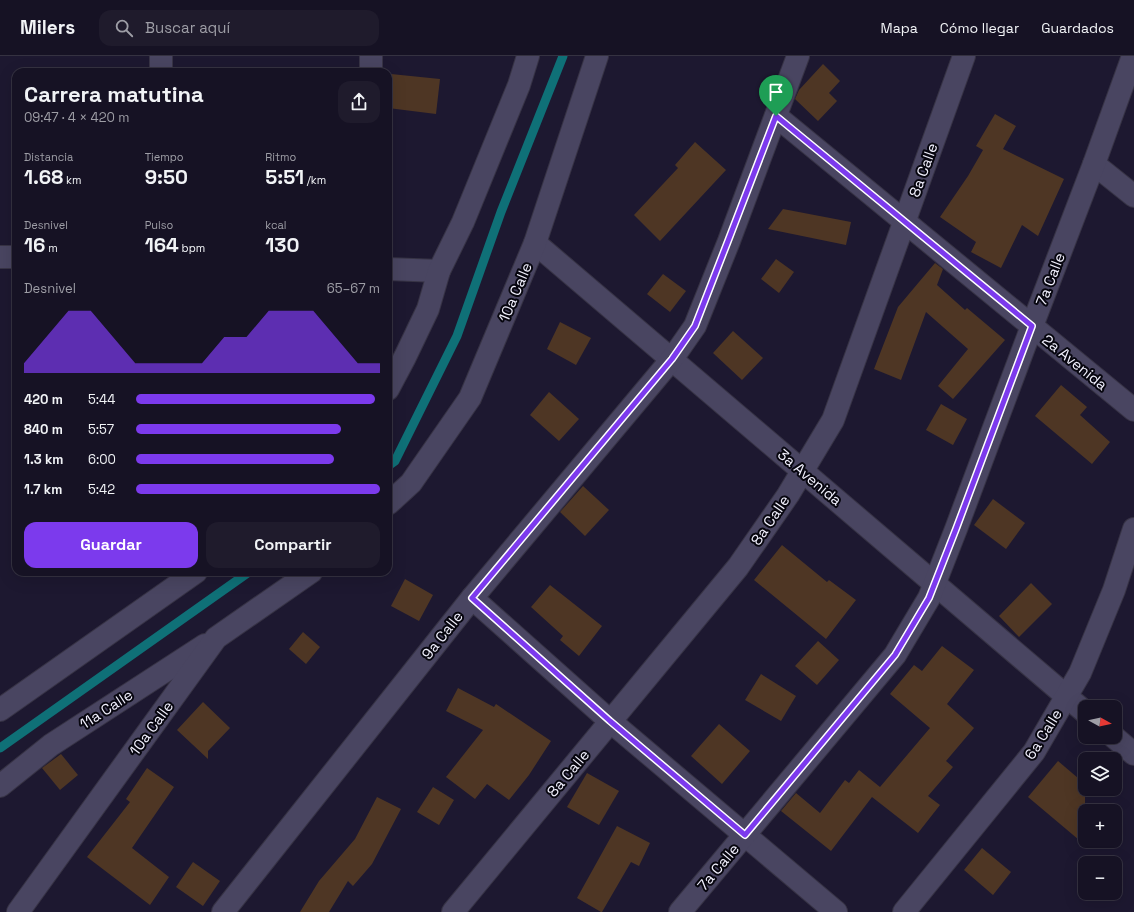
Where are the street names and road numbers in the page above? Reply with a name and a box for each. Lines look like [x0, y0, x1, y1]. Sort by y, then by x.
street label: 8a Calle [904, 140, 942, 200]
street label: 7a Calle [1031, 250, 1069, 308]
street label: 10a Calle [494, 259, 536, 325]
street label: 2a Avenida [1039, 330, 1112, 394]
street label: 3a Avenida [774, 445, 846, 510]
street label: 8a Calle [746, 491, 794, 549]
street label: 9a Calle [417, 607, 467, 663]
street label: 11a Calle [76, 685, 136, 733]
street label: 10a Calle [125, 697, 177, 759]
street label: 6a Calle [1020, 705, 1066, 763]
street label: 8a Calle [543, 745, 593, 801]
street label: 7a Calle [693, 840, 743, 894]

